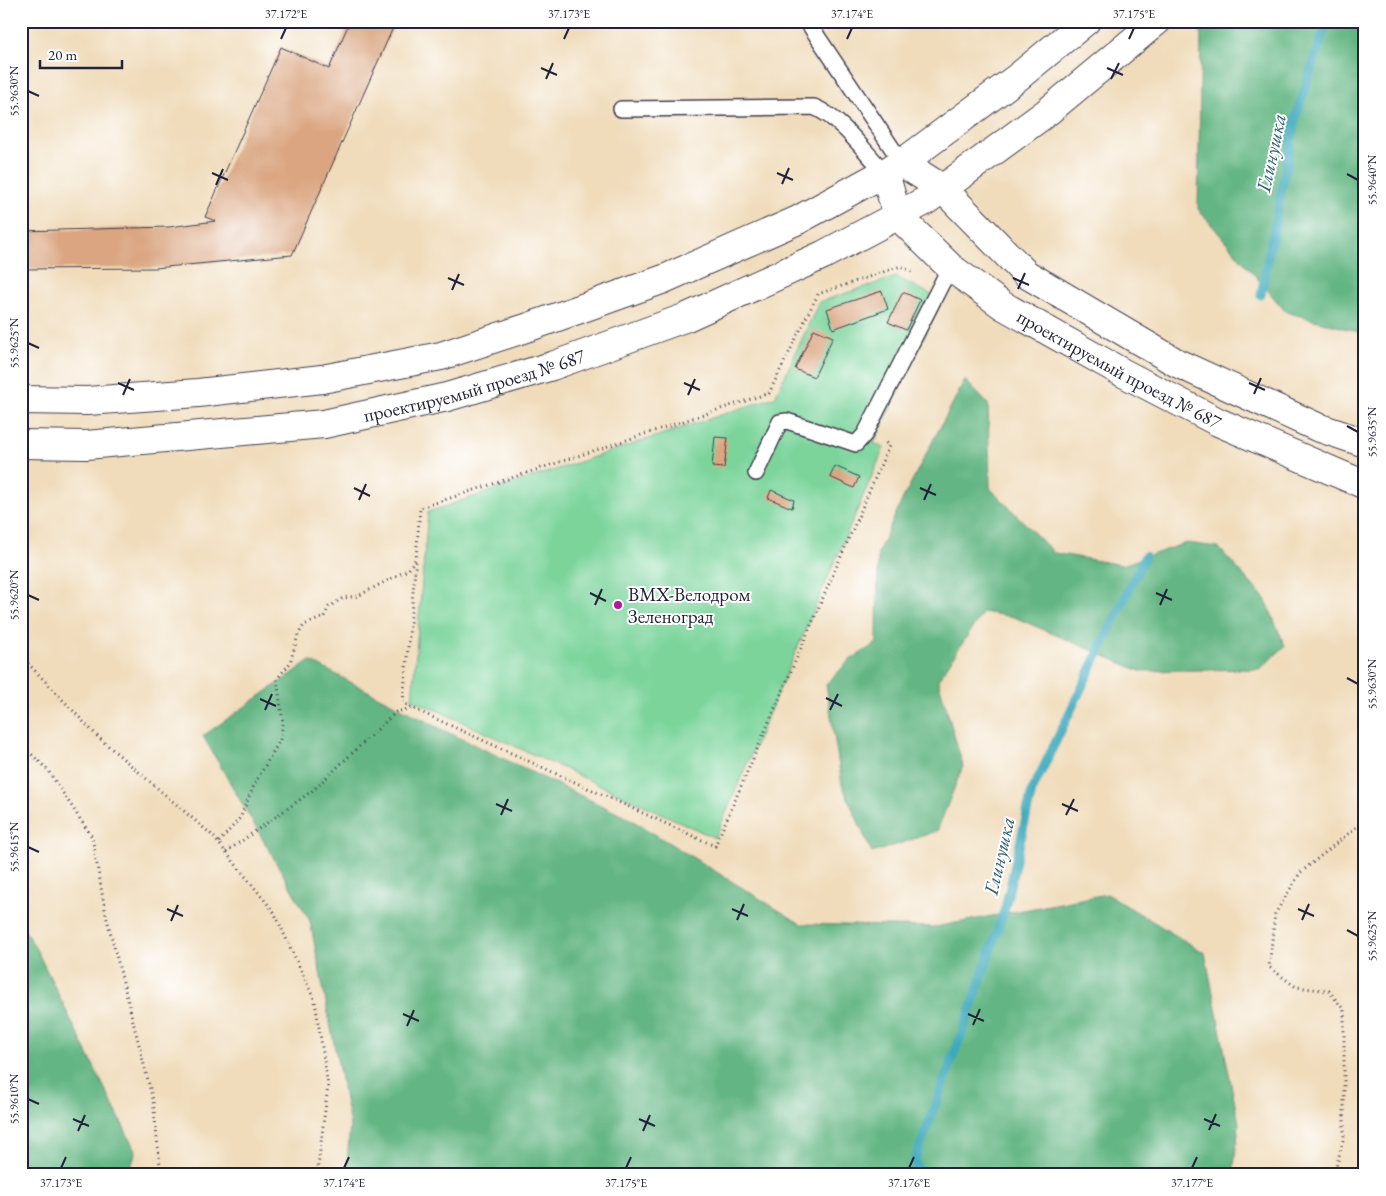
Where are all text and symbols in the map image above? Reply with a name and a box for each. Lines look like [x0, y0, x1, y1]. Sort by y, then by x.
text: 37.172°E [265, 6, 307, 22]
text: 37.173°E [548, 6, 590, 22]
text: 37.174°E [831, 6, 873, 22]
text: 37.175°E [1113, 6, 1155, 22]
scale bar [40, 38, 122, 70]
text: 20 m [48, 45, 77, 64]
text: 55.9630°N [6, 65, 22, 116]
water label: Глинушка [1250, 111, 1292, 196]
text: 55.9640°N [1364, 154, 1380, 205]
street label: проектируемый проезд № 687 [1013, 304, 1226, 435]
text: 55.9625°N [6, 317, 22, 368]
street label: проектируемый проезд № 687 [361, 343, 589, 428]
text: 55.9635°N [1364, 406, 1380, 457]
text: 55.9620°N [6, 569, 22, 620]
place label: BMX-Велодром Зеленоград [628, 582, 750, 629]
marker: BMX-Велодром Зеленоград [612, 599, 624, 611]
text: 55.9630°N [1364, 658, 1380, 709]
water label: Глинушка [977, 814, 1021, 899]
text: 55.9615°N [6, 821, 22, 872]
text: 55.9625°N [1364, 910, 1380, 961]
text: 55.9610°N [6, 1073, 22, 1124]
text: 37.173°E [40, 1175, 82, 1191]
text: 37.174°E [323, 1175, 365, 1191]
text: 37.175°E [605, 1175, 647, 1191]
text: 37.176°E [888, 1175, 930, 1191]
text: 37.177°E [1171, 1175, 1213, 1191]

